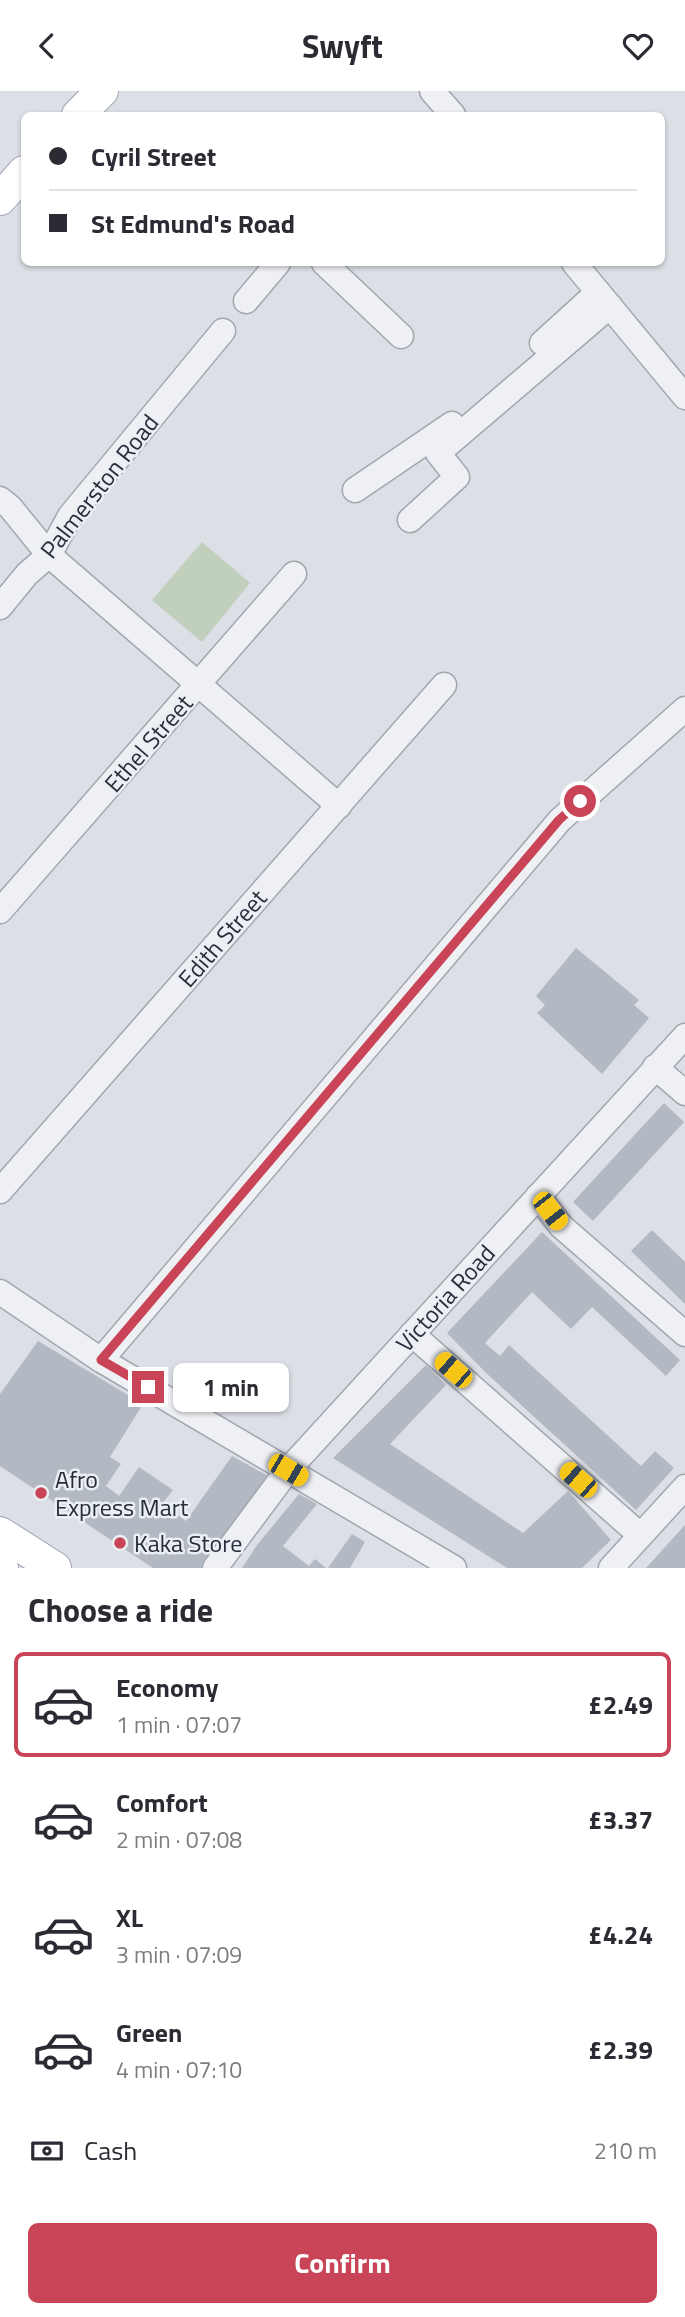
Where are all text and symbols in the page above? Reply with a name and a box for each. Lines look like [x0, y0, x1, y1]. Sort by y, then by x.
text: Swyft [302, 22, 383, 70]
icon: back [28, 27, 66, 65]
icon: heart [619, 27, 657, 65]
text: Cyril Street [91, 137, 216, 176]
text: St Edmund's Road [91, 204, 295, 243]
street label: Palmerston Road [31, 406, 167, 566]
street label: Ethel Street [95, 686, 201, 800]
route start [564, 785, 596, 817]
street label: Edith Street [169, 881, 275, 995]
car [529, 1188, 572, 1234]
street label: Victoria Road [387, 1236, 503, 1360]
car [431, 1348, 476, 1392]
callout: 1 min [172, 1363, 288, 1411]
text: 1 min [203, 1370, 259, 1405]
route end [132, 1371, 164, 1403]
car [265, 1450, 312, 1490]
car [556, 1458, 601, 1502]
place label: Afro Express Mart [55, 1461, 189, 1525]
marker: Afro Express Mart [33, 1485, 49, 1501]
place label: Kaka Store [134, 1525, 242, 1561]
marker: Kaka Store [112, 1535, 128, 1551]
text: Choose a ride [28, 1586, 213, 1634]
text: Economy [116, 1668, 218, 1707]
icon: car [32, 1673, 95, 1736]
text: £2.49 [588, 1685, 653, 1724]
text: 1 min · 07:07 [116, 1707, 242, 1742]
text: Comfort [116, 1783, 208, 1822]
icon: car [32, 1788, 95, 1851]
text: £3.37 [588, 1800, 653, 1839]
text: 2 min · 07:08 [116, 1822, 242, 1857]
text: XL [116, 1898, 143, 1937]
icon: car [32, 1903, 95, 1966]
text: £4.24 [588, 1915, 653, 1954]
text: 3 min · 07:09 [116, 1937, 242, 1972]
text: Green [116, 2013, 182, 2052]
icon: car [32, 2018, 95, 2081]
text: £2.39 [588, 2030, 653, 2069]
text: 4 min · 07:10 [116, 2052, 242, 2087]
text: Cash [84, 2131, 137, 2170]
icon: cash [28, 2132, 66, 2170]
text: 210 m [594, 2133, 657, 2168]
button: Confirm [28, 2223, 657, 2303]

